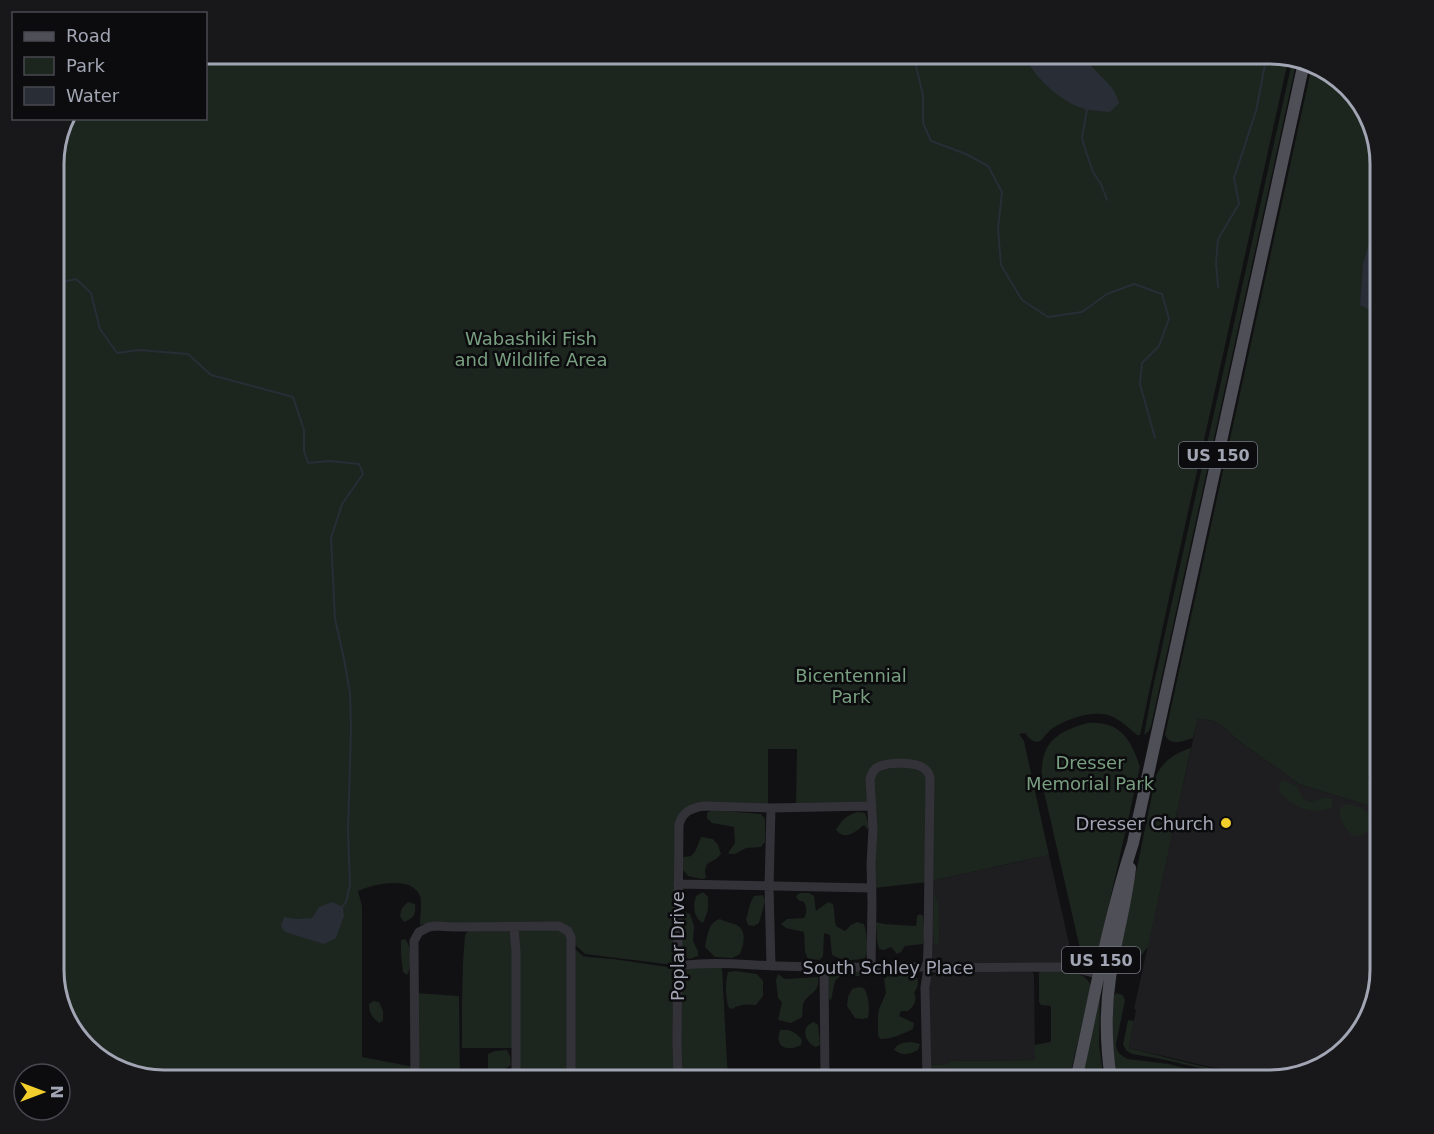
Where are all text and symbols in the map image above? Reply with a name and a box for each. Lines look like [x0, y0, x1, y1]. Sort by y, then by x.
legend [12, 12, 207, 120]
text: Road [66, 25, 111, 46]
text: Park [66, 55, 105, 76]
text: Water [66, 85, 120, 106]
park label: Wabashiki Fish and Wildlife Area [455, 328, 607, 370]
road number: US 150 [1179, 442, 1257, 468]
park label: Bicentennial Park [795, 665, 907, 707]
park label: Dresser Memorial Park [1026, 752, 1155, 794]
place label: Dresser Church [1075, 813, 1214, 834]
marker: Dresser Church [1219, 816, 1233, 830]
street label: Poplar Drive [667, 891, 688, 1001]
road number: US 150 [1062, 947, 1140, 973]
street label: South Schley Place [802, 957, 974, 978]
north arrow [12, 1062, 72, 1122]
text: N [47, 1085, 66, 1099]

